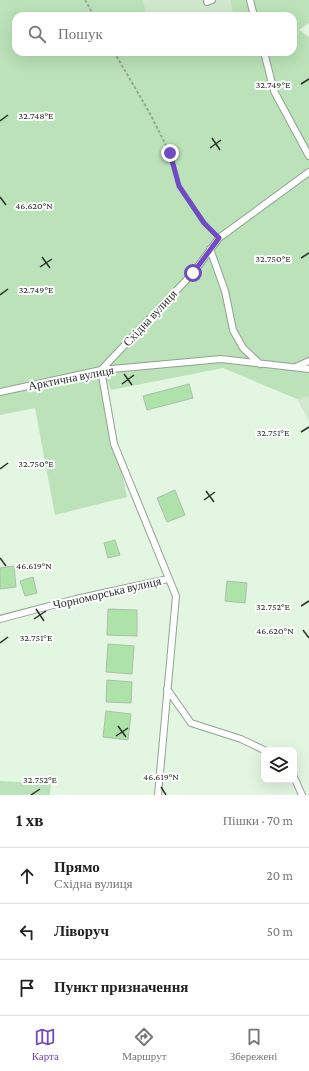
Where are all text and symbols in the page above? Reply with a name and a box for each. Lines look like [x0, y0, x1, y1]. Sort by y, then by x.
search box [12, 12, 297, 56]
icon: search [26, 23, 48, 45]
text: Пошук [58, 26, 103, 42]
text: 32.749°E [256, 79, 291, 90]
text: 32.748°E [18, 110, 54, 121]
route end [161, 144, 179, 162]
text: 46.620°N [15, 200, 53, 211]
text: 32.750°E [255, 253, 291, 264]
route start [184, 264, 202, 282]
text: 32.749°E [19, 284, 54, 295]
street label: Східна вулиця [120, 286, 180, 349]
street label: Арктична вулиця [27, 363, 116, 393]
text: 32.751°E [257, 427, 290, 438]
text: 32.750°E [18, 458, 54, 469]
text: 46.619°N [16, 560, 52, 571]
street label: Чорноморська вулиця [51, 574, 163, 612]
text: 32.752°E [256, 601, 291, 612]
text: 46.620°N [256, 625, 294, 636]
text: 32.751°E [20, 632, 53, 643]
map controls [261, 747, 297, 783]
button: layers [261, 747, 297, 783]
text: 46.619°N [143, 771, 179, 782]
text: 32.752°E [23, 774, 58, 785]
text: 1 хв [16, 811, 43, 830]
text: Пішки · 70 m [223, 813, 293, 828]
text: Прямо [54, 859, 100, 875]
icon: ahead [16, 865, 38, 887]
text: 20 m [267, 868, 293, 883]
text: Східна вулиця [54, 876, 133, 891]
icon: left [16, 921, 38, 943]
text: Ліворуч [54, 923, 109, 939]
text: 50 m [267, 924, 293, 939]
icon: arrive [16, 977, 38, 999]
text: Пункт призначення [54, 979, 188, 995]
tab: Карта [32, 1026, 59, 1062]
tab: Маршрут [122, 1026, 167, 1062]
tab: Збережені [230, 1026, 277, 1062]

